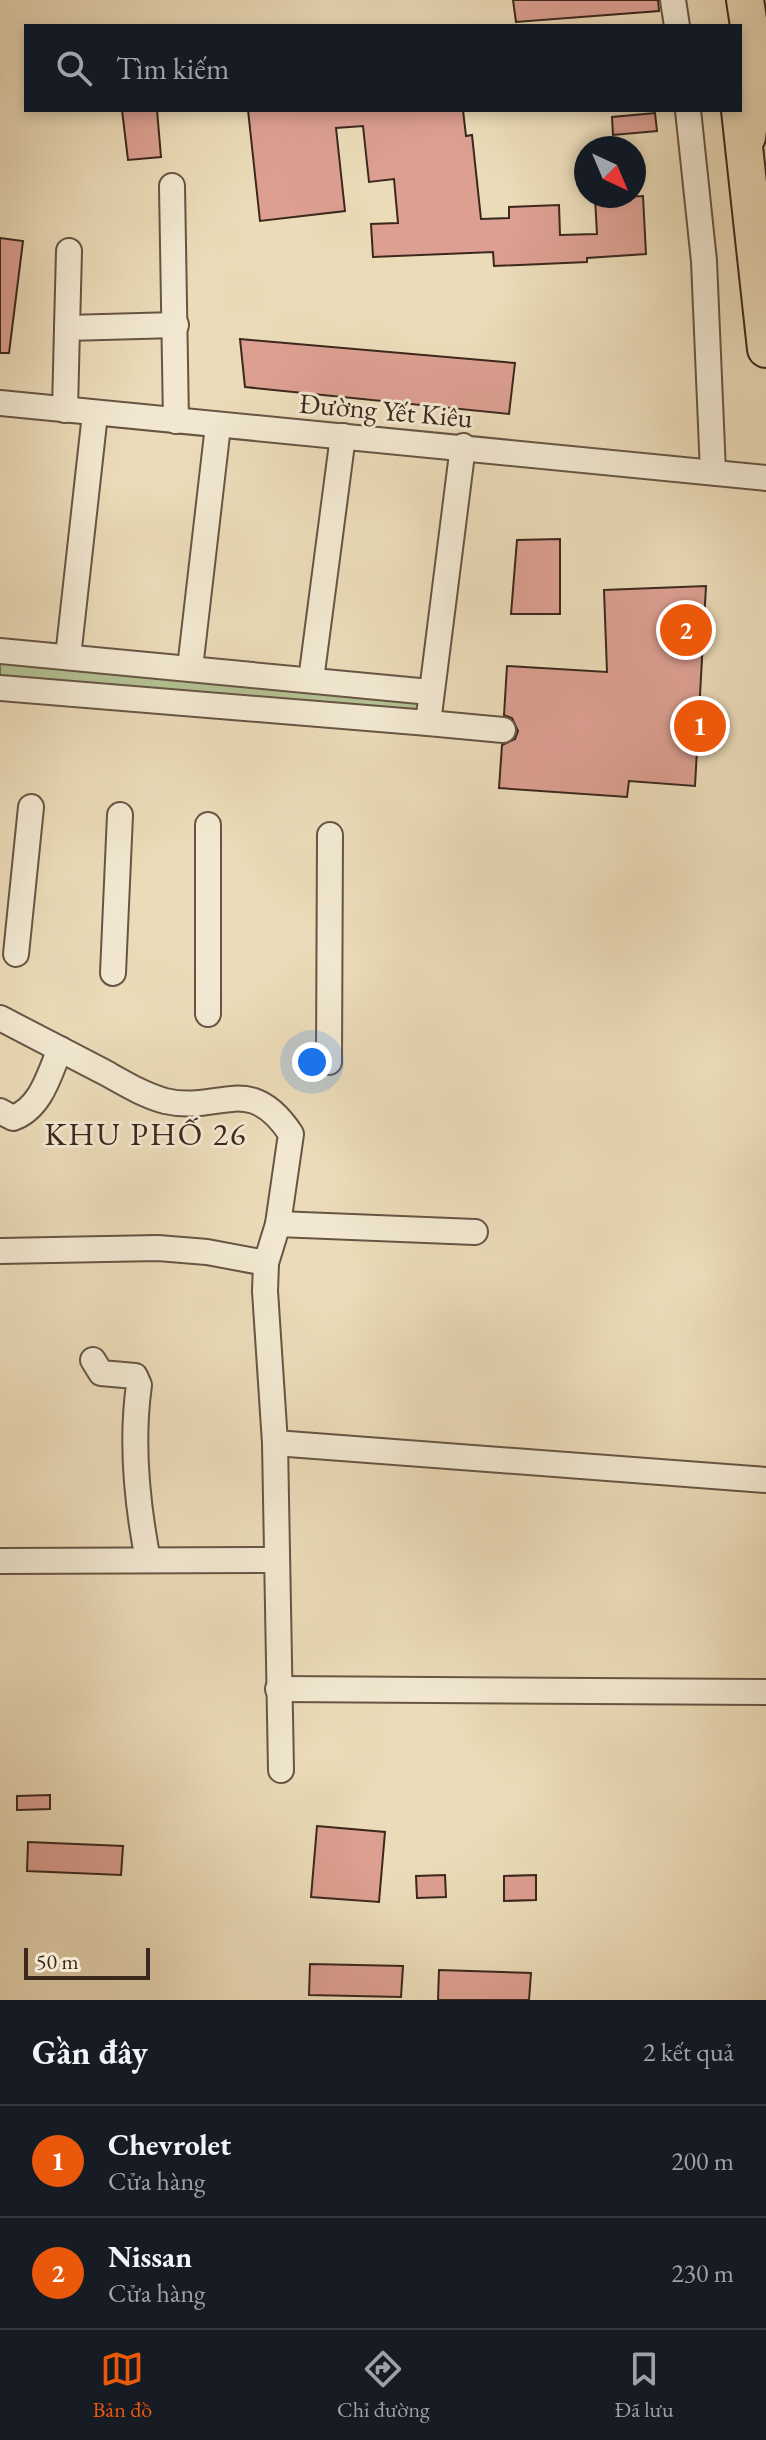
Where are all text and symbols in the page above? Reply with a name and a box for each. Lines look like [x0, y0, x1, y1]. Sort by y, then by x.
search box [24, 24, 742, 112]
icon: search [52, 46, 96, 90]
text: Tìm kiếm [116, 49, 229, 88]
north arrow [574, 136, 646, 208]
street label: Đường Yết Kiêu [298, 384, 474, 436]
pin: 2 [660, 600, 712, 660]
pin: 1 [674, 696, 726, 756]
your location [292, 1042, 332, 1082]
district label: KHU PHỐ 26 [45, 1113, 247, 1155]
scale bar [24, 1944, 150, 1980]
text: 50 m [36, 1947, 79, 1976]
text: Gần đây [32, 2030, 148, 2074]
text: 2 kết quả [643, 2035, 734, 2069]
text: Chevrolet [108, 2125, 231, 2164]
text: 1 [51, 2144, 65, 2178]
text: 200 m [671, 2144, 734, 2178]
text: Cửa hàng [108, 2164, 205, 2198]
text: Nissan [108, 2237, 192, 2276]
text: 2 [51, 2256, 65, 2290]
text: 230 m [671, 2256, 734, 2290]
text: Cửa hàng [108, 2276, 205, 2310]
tab: Bản đồ [92, 2347, 152, 2424]
tab: Chỉ đường [337, 2347, 430, 2424]
tab: Đã lưu [615, 2347, 674, 2424]

